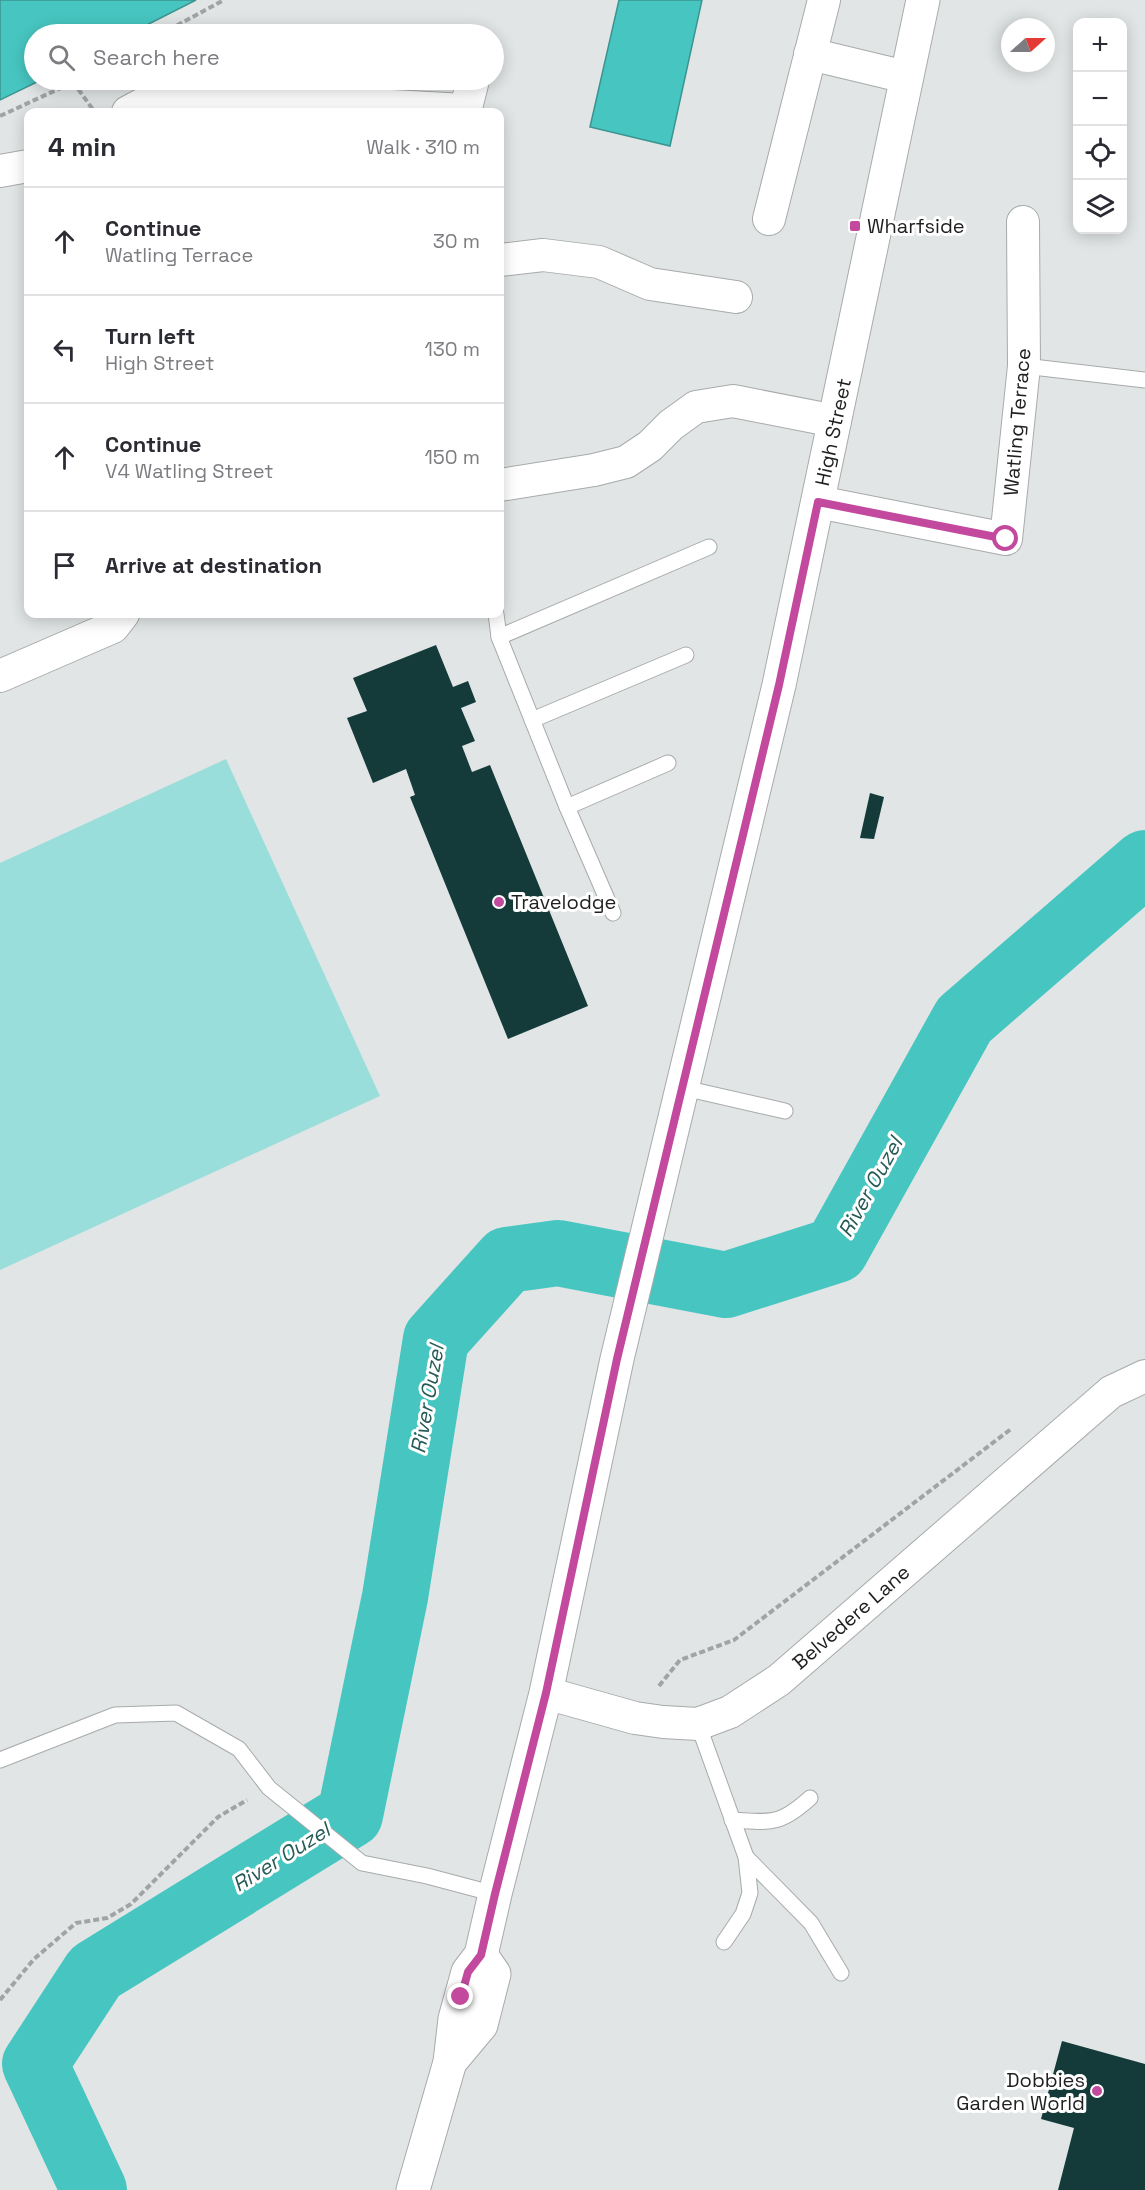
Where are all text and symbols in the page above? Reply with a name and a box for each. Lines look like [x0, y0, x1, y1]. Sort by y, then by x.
north arrow [1001, 18, 1055, 72]
map controls [1073, 18, 1127, 234]
button: + [1073, 18, 1127, 72]
search box [24, 24, 504, 90]
icon: search [45, 41, 78, 74]
text: Search here [93, 43, 220, 71]
button: − [1073, 72, 1127, 126]
button: locate [1073, 126, 1127, 180]
text: 4 min [48, 130, 116, 164]
text: Walk · 310 m [366, 134, 480, 160]
button: layers [1073, 180, 1127, 234]
place label: Wharfside [867, 213, 965, 239]
text: Continue [105, 214, 201, 242]
marker: Wharfside [848, 219, 862, 233]
icon: ahead [48, 225, 81, 258]
text: 30 m [433, 228, 480, 254]
text: Watling Terrace [105, 242, 253, 268]
text: Turn left [105, 322, 195, 350]
icon: left [48, 333, 81, 366]
text: 130 m [424, 336, 480, 362]
street label: Watling Terrace [998, 347, 1036, 497]
text: High Street [105, 350, 214, 376]
street label: High Street [809, 376, 857, 488]
text: Continue [105, 430, 201, 458]
icon: ahead [48, 441, 81, 474]
text: 150 m [425, 444, 480, 470]
text: V4 Watling Street [105, 458, 273, 484]
route start [992, 525, 1018, 551]
icon: arrive [48, 549, 81, 582]
text: Arrive at destination [105, 551, 322, 579]
place label: Travelodge [511, 889, 616, 915]
marker: Travelodge [492, 895, 506, 909]
water label: River Ouzel [832, 1130, 910, 1242]
water label: River Ouzel [404, 1340, 450, 1456]
street label: Belvedere Lane [787, 1559, 915, 1675]
water label: River Ouzel [227, 1815, 337, 1898]
route end [447, 1983, 473, 2009]
place label: Dobbies Garden World [956, 2067, 1085, 2116]
marker: Dobbies Garden World [1090, 2084, 1104, 2098]

